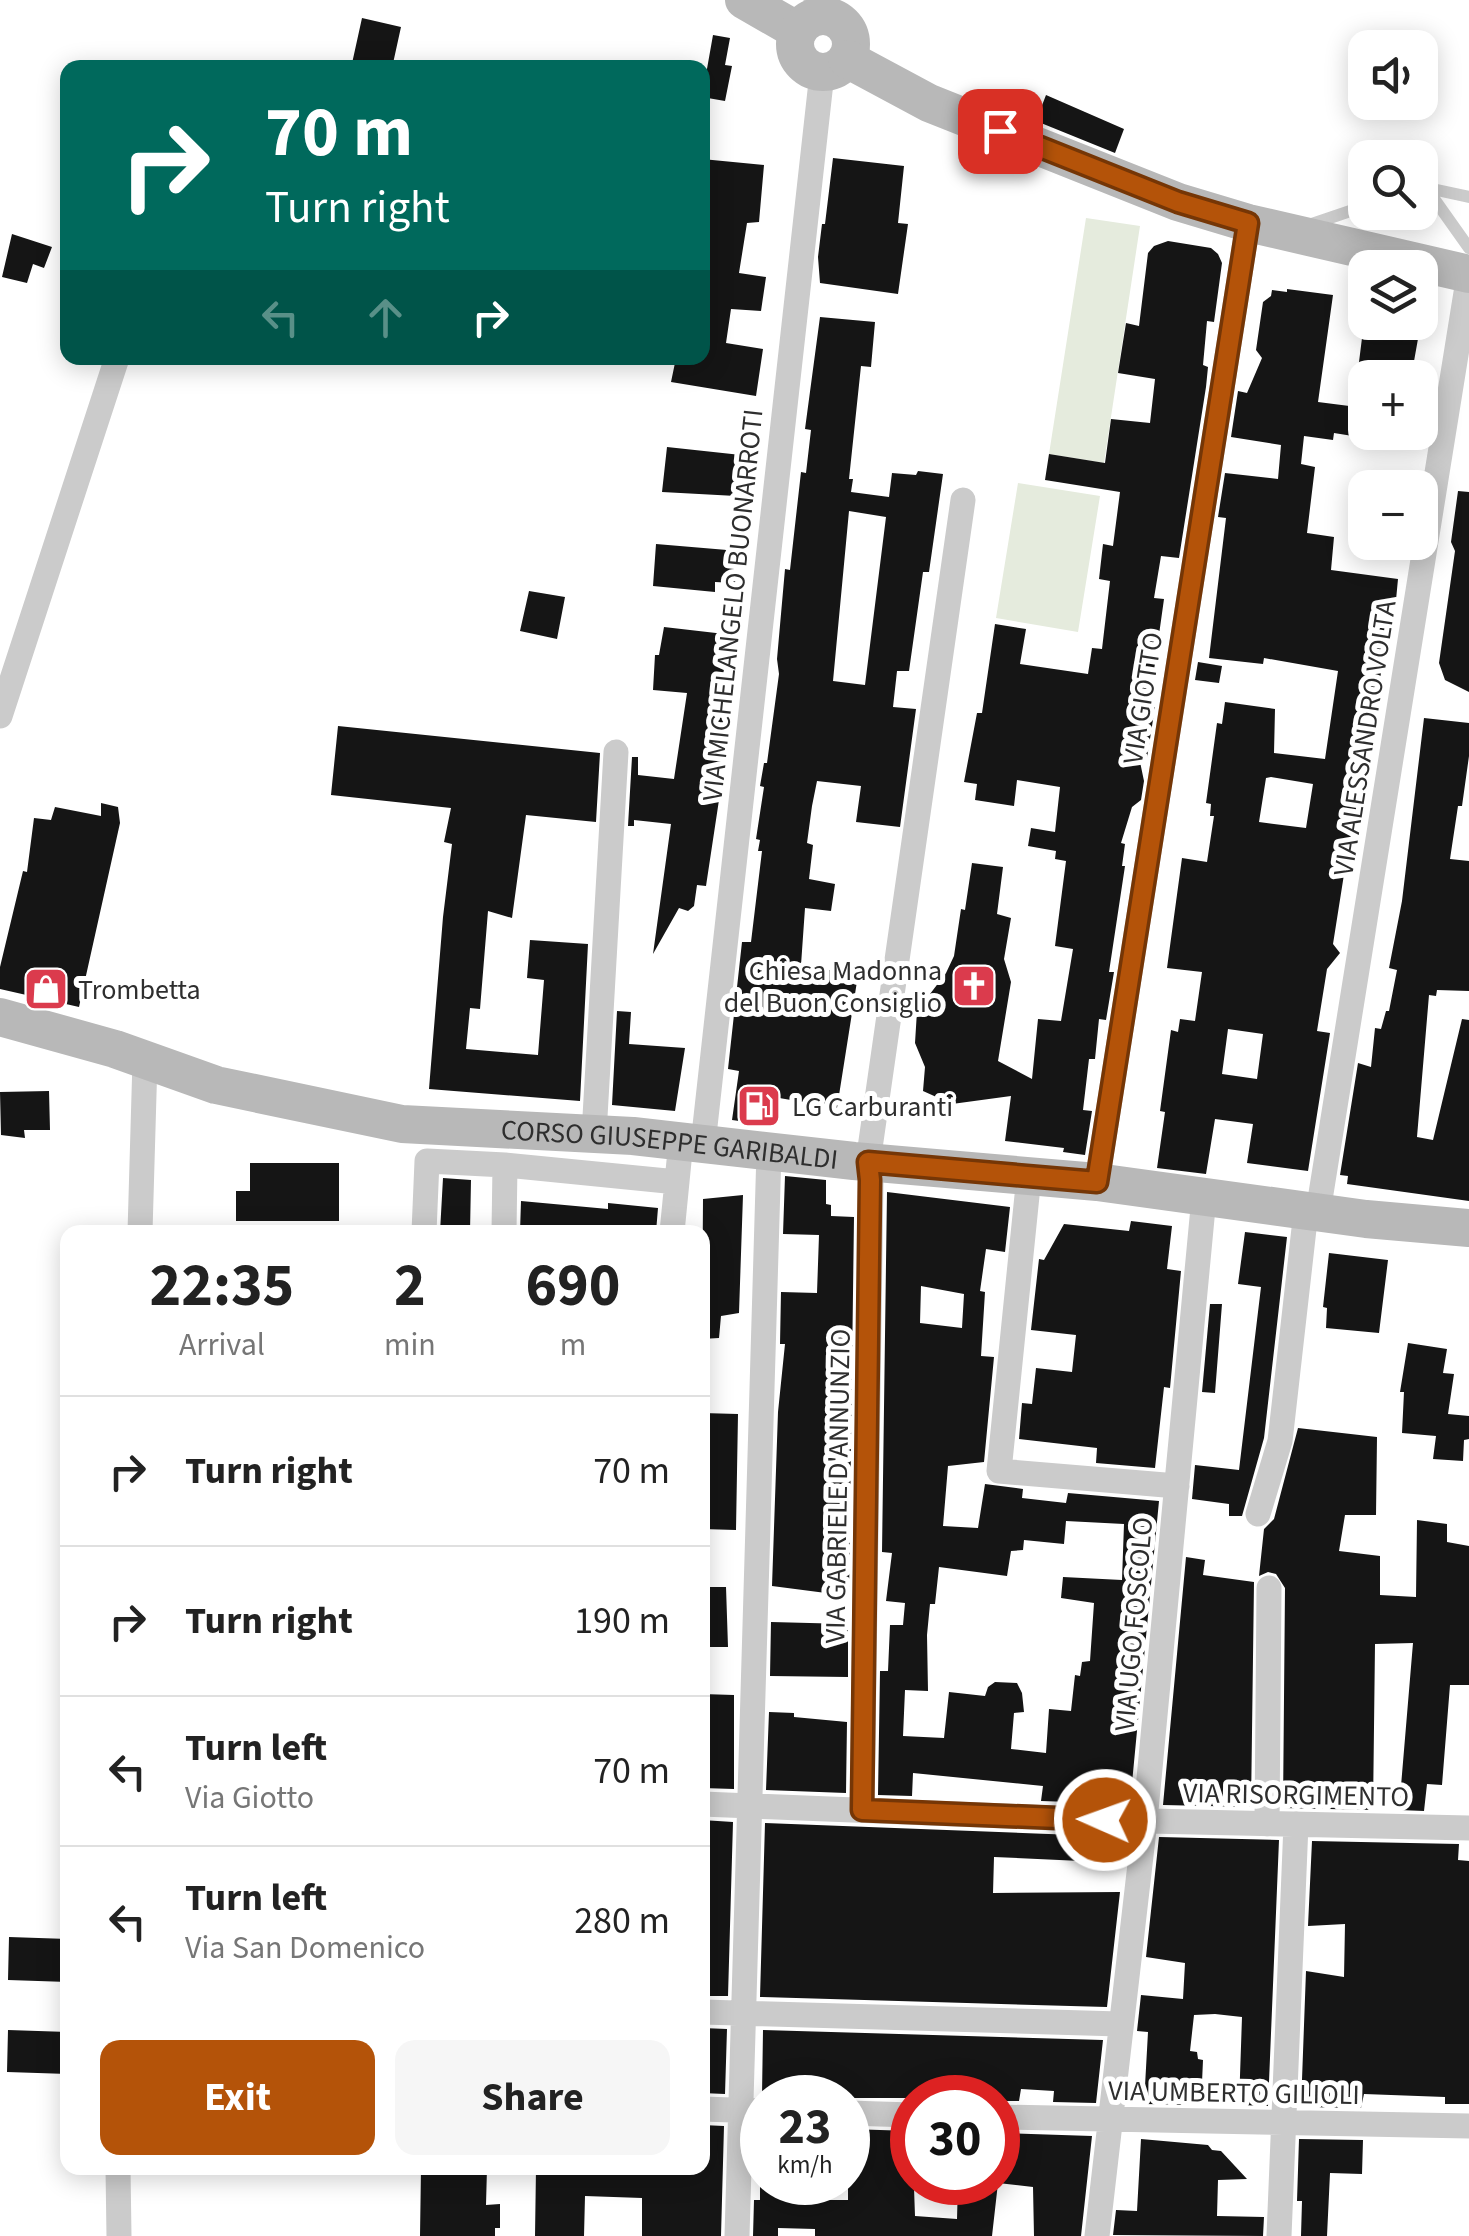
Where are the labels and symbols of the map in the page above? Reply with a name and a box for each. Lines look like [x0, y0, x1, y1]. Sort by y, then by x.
pin [958, 89, 1043, 174]
street label: VIA MICHELANGELO BUONARROTI [693, 407, 773, 803]
street label: VIA ALESSANDRO VOLTA [1323, 597, 1407, 879]
street label: VIA GIOTTO [1113, 629, 1173, 767]
place label: Chiesa Madonna del Buon Consiglio [724, 951, 942, 1023]
church icon: Chiesa Madonna del Buon Consiglio [951, 963, 997, 1009]
shop icon: Trombetta [23, 966, 69, 1012]
place label: Trombetta [78, 970, 201, 1010]
fuel station icon: LG Carburanti [736, 1083, 782, 1129]
place label: LG Carburanti [792, 1087, 953, 1127]
street label: CORSO GIUSEPPE GARIBALDI [500, 1110, 840, 1180]
street label: VIA GABRIELE D'ANNUNZIO [815, 1328, 861, 1644]
street label: VIA UGO FOSCOLO [1105, 1516, 1163, 1733]
position arrow [1053, 1768, 1157, 1872]
street label: VIA RISORGIMENTO [1183, 1773, 1409, 1817]
street label: VIA UMBERTO GILIOLI [1108, 2071, 1360, 2115]
speed limit sign: 30 [890, 2075, 1020, 2205]

